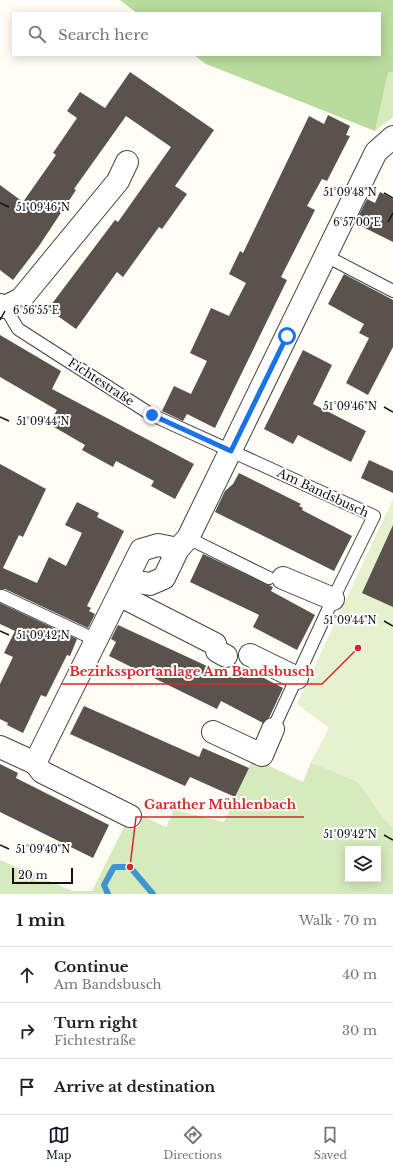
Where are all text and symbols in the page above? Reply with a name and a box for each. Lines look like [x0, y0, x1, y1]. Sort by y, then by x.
search box [12, 12, 381, 56]
icon: search [26, 23, 48, 45]
text: Search here [58, 25, 149, 44]
text: 51°09'48"N [323, 186, 377, 199]
text: 51°09'46"N [16, 201, 70, 214]
text: 6°57'00"E [333, 216, 381, 229]
text: 6°56'55"E [13, 304, 59, 317]
route start [278, 327, 296, 345]
street label: Fichtestraße [65, 355, 137, 409]
text: 51°09'46"N [323, 400, 377, 413]
route end [143, 406, 161, 424]
text: 51°09'44"N [16, 415, 70, 428]
street label: Am Bandsbusch [274, 464, 371, 520]
text: 51°09'44"N [323, 614, 377, 627]
text: 51°09'42"N [16, 629, 70, 642]
callout: Bezirkssportanlage Am Bandsbusch [61, 659, 322, 684]
text: Bezirkssportanlage Am Bandsbusch [69, 663, 315, 680]
callout: Garather Mühlenbach [136, 792, 304, 817]
text: Garather Mühlenbach [144, 796, 297, 813]
text: 51°09'42"N [323, 828, 377, 841]
text: 51°09'40"N [16, 843, 70, 856]
map controls [345, 846, 381, 882]
button: layers [345, 846, 381, 882]
scale bar [12, 866, 73, 885]
text: 20 m [18, 868, 48, 882]
text: 1 min [16, 910, 65, 931]
text: Walk · 70 m [299, 912, 377, 929]
text: Continue [54, 957, 129, 976]
icon: ahead [16, 964, 38, 986]
text: 40 m [342, 966, 377, 983]
text: Am Bandsbusch [54, 976, 162, 993]
text: Turn right [54, 1013, 137, 1032]
icon: right [16, 1020, 38, 1042]
text: 30 m [342, 1022, 377, 1039]
text: Fichtestraße [54, 1032, 136, 1049]
icon: arrive [16, 1076, 38, 1098]
text: Arrive at destination [54, 1077, 215, 1096]
tab: Map [46, 1124, 72, 1162]
tab: Directions [163, 1124, 222, 1162]
tab: Saved [314, 1124, 347, 1162]

